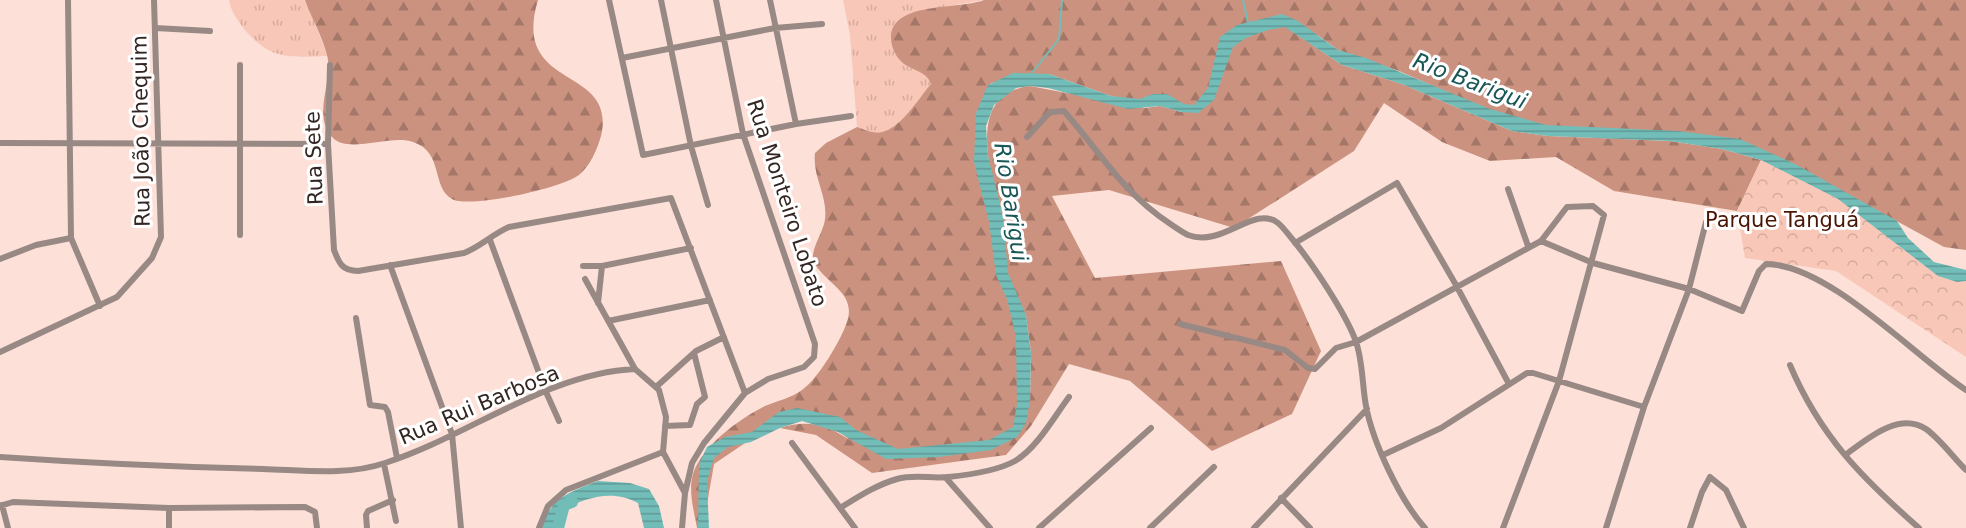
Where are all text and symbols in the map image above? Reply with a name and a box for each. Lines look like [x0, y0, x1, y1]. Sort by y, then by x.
street label: Rua João Chequim [127, 35, 155, 227]
water label: Rio Barigui [1410, 48, 1530, 114]
street label: Rua Monteiro Lobato [742, 96, 832, 310]
street label: Rua Sete [300, 111, 328, 205]
water label: Rio Barigui [989, 141, 1033, 263]
park label: Parque Tanguá [1705, 208, 1859, 232]
street label: Rua Rui Barbosa [395, 360, 563, 450]

